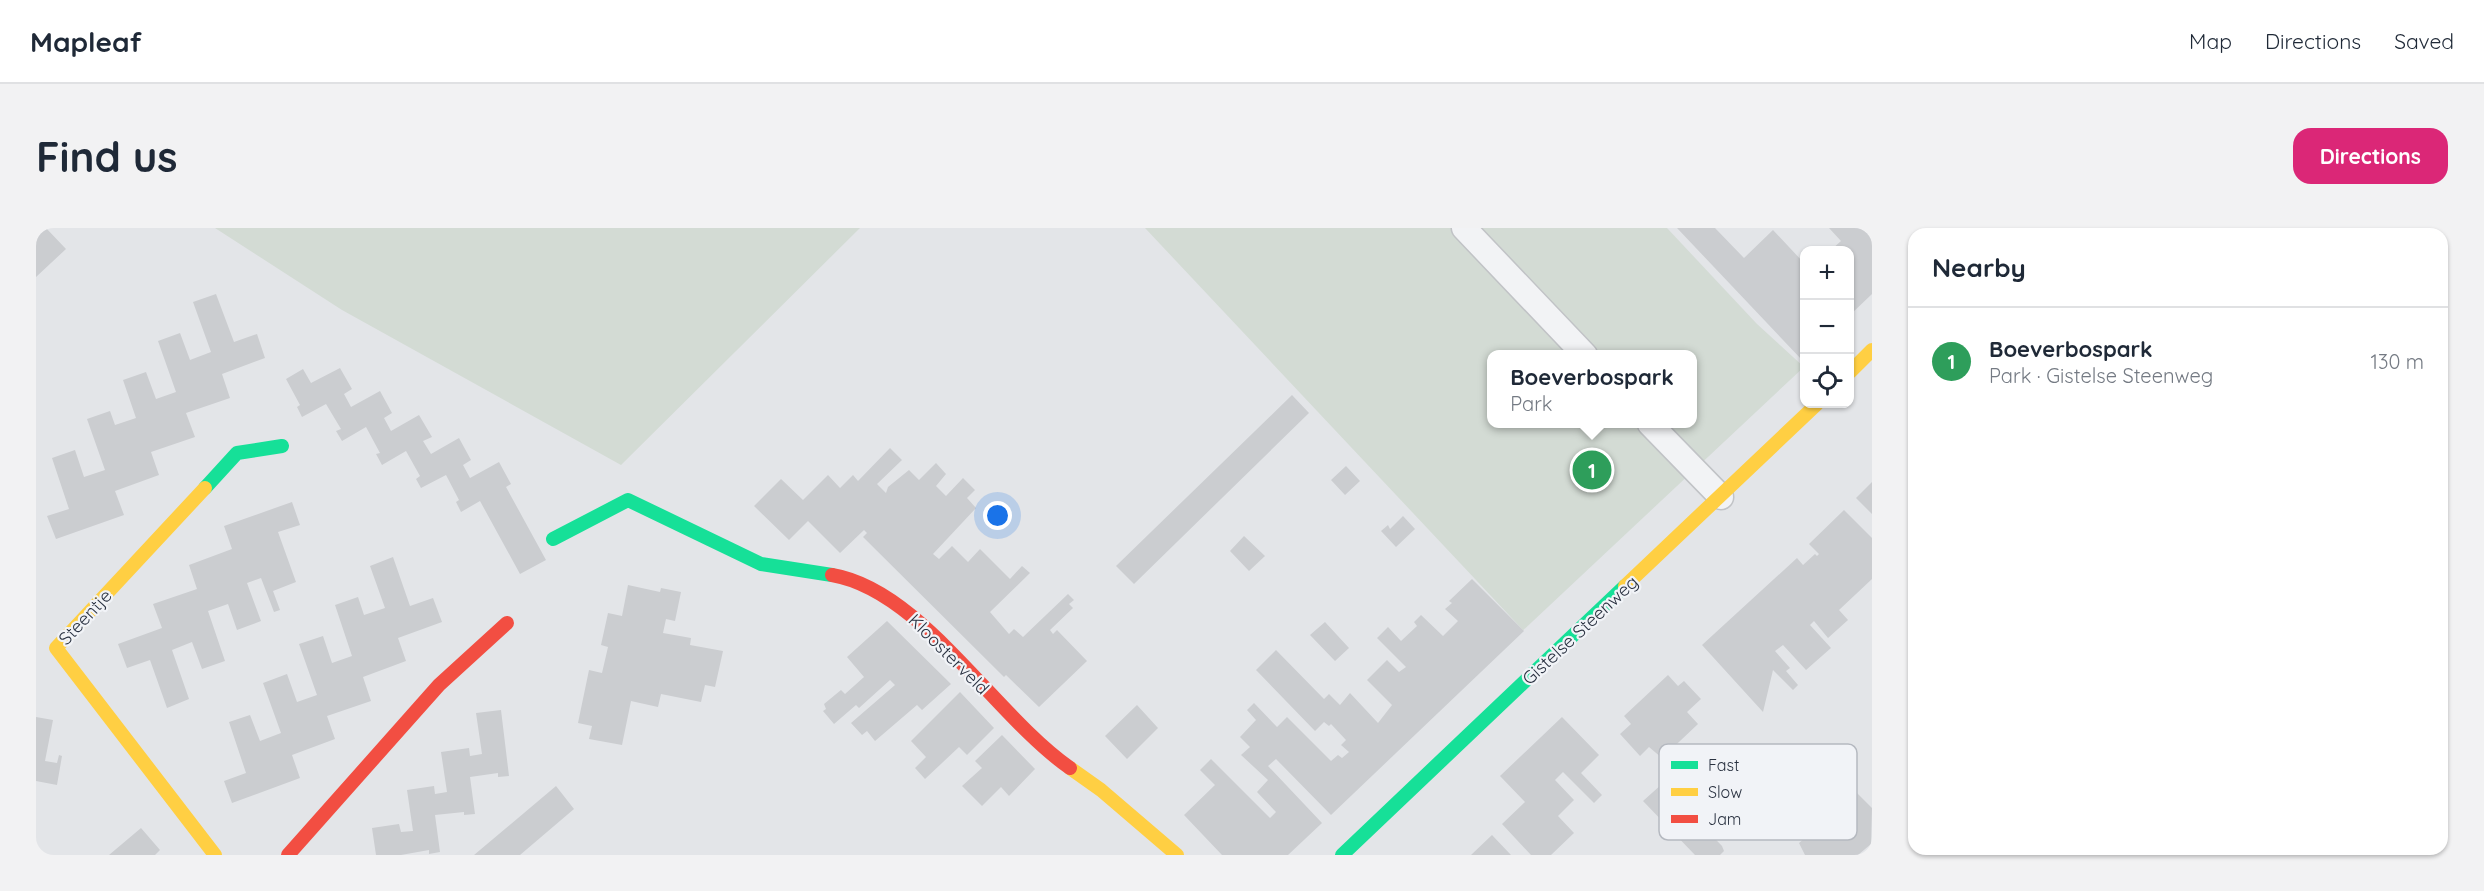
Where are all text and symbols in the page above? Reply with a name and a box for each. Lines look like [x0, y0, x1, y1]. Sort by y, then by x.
text: Mapleaf [30, 24, 142, 59]
text: Map [2189, 28, 2232, 54]
text: Directions [2265, 28, 2361, 54]
text: Saved [2394, 28, 2454, 54]
button: Directions [2293, 128, 2448, 184]
text: Find us [36, 130, 178, 183]
map controls [1800, 246, 1854, 408]
button: + [1800, 246, 1854, 300]
text: Nearby [1932, 251, 2026, 284]
button: − [1800, 300, 1854, 354]
text: Boeverbospark [1989, 335, 2153, 363]
text: 1 [1948, 349, 1955, 374]
text: 130 m [2371, 349, 2424, 374]
popup [1487, 350, 1697, 428]
button: locate [1800, 354, 1854, 408]
text: Boeverbospark [1510, 363, 1674, 391]
text: Park · Gistelse Steenweg [1989, 363, 2213, 388]
text: Park [1510, 391, 1553, 416]
pin: 1 [1572, 448, 1612, 492]
your location [983, 501, 1012, 530]
street label: Gistelse Steenweg [1517, 570, 1643, 690]
street label: Steentje [53, 584, 117, 650]
street label: Kloosterveld [904, 609, 994, 699]
legend [1659, 744, 1857, 840]
text: Fast [1708, 755, 1739, 775]
text: Slow [1708, 782, 1742, 802]
text: Jam [1708, 809, 1741, 829]

